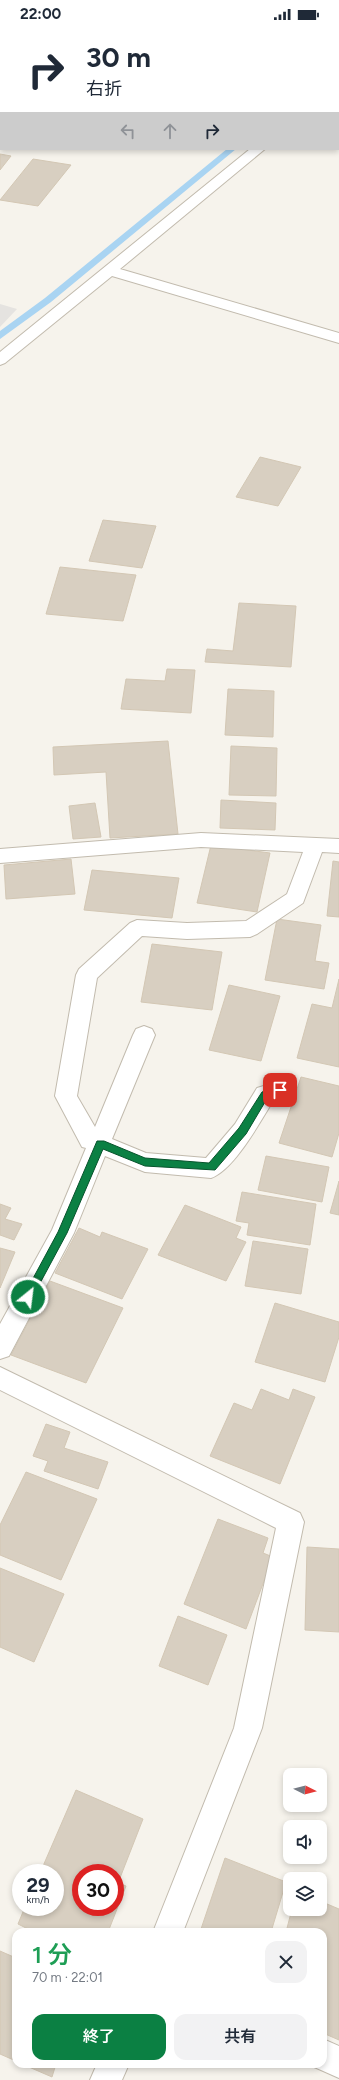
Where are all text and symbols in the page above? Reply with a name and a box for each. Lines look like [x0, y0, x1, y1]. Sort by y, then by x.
text: 22:00 [20, 5, 61, 23]
text: 30 m [86, 40, 151, 74]
icon: right [20, 44, 72, 96]
text: 右折 [86, 78, 122, 100]
icon: left [117, 120, 139, 142]
icon: ahead [159, 120, 181, 142]
icon: right [201, 120, 223, 142]
pin [263, 1073, 297, 1107]
icon: arrive [269, 1079, 291, 1101]
position arrow [7, 1276, 49, 1318]
north arrow [283, 1768, 327, 1812]
map controls [283, 1768, 327, 1916]
button: sound [283, 1820, 327, 1864]
speed limit sign: 30 [72, 1864, 124, 1916]
button: layers [283, 1872, 327, 1916]
text: 29 [26, 1873, 50, 1897]
text: km/h [27, 1893, 49, 1906]
text: 1 分 [32, 1940, 72, 1969]
button: close [265, 1941, 307, 1983]
text: 70 m · 22:01 [32, 1970, 103, 1985]
button: 終了 [32, 2014, 166, 2060]
button: 共有 [174, 2014, 307, 2060]

